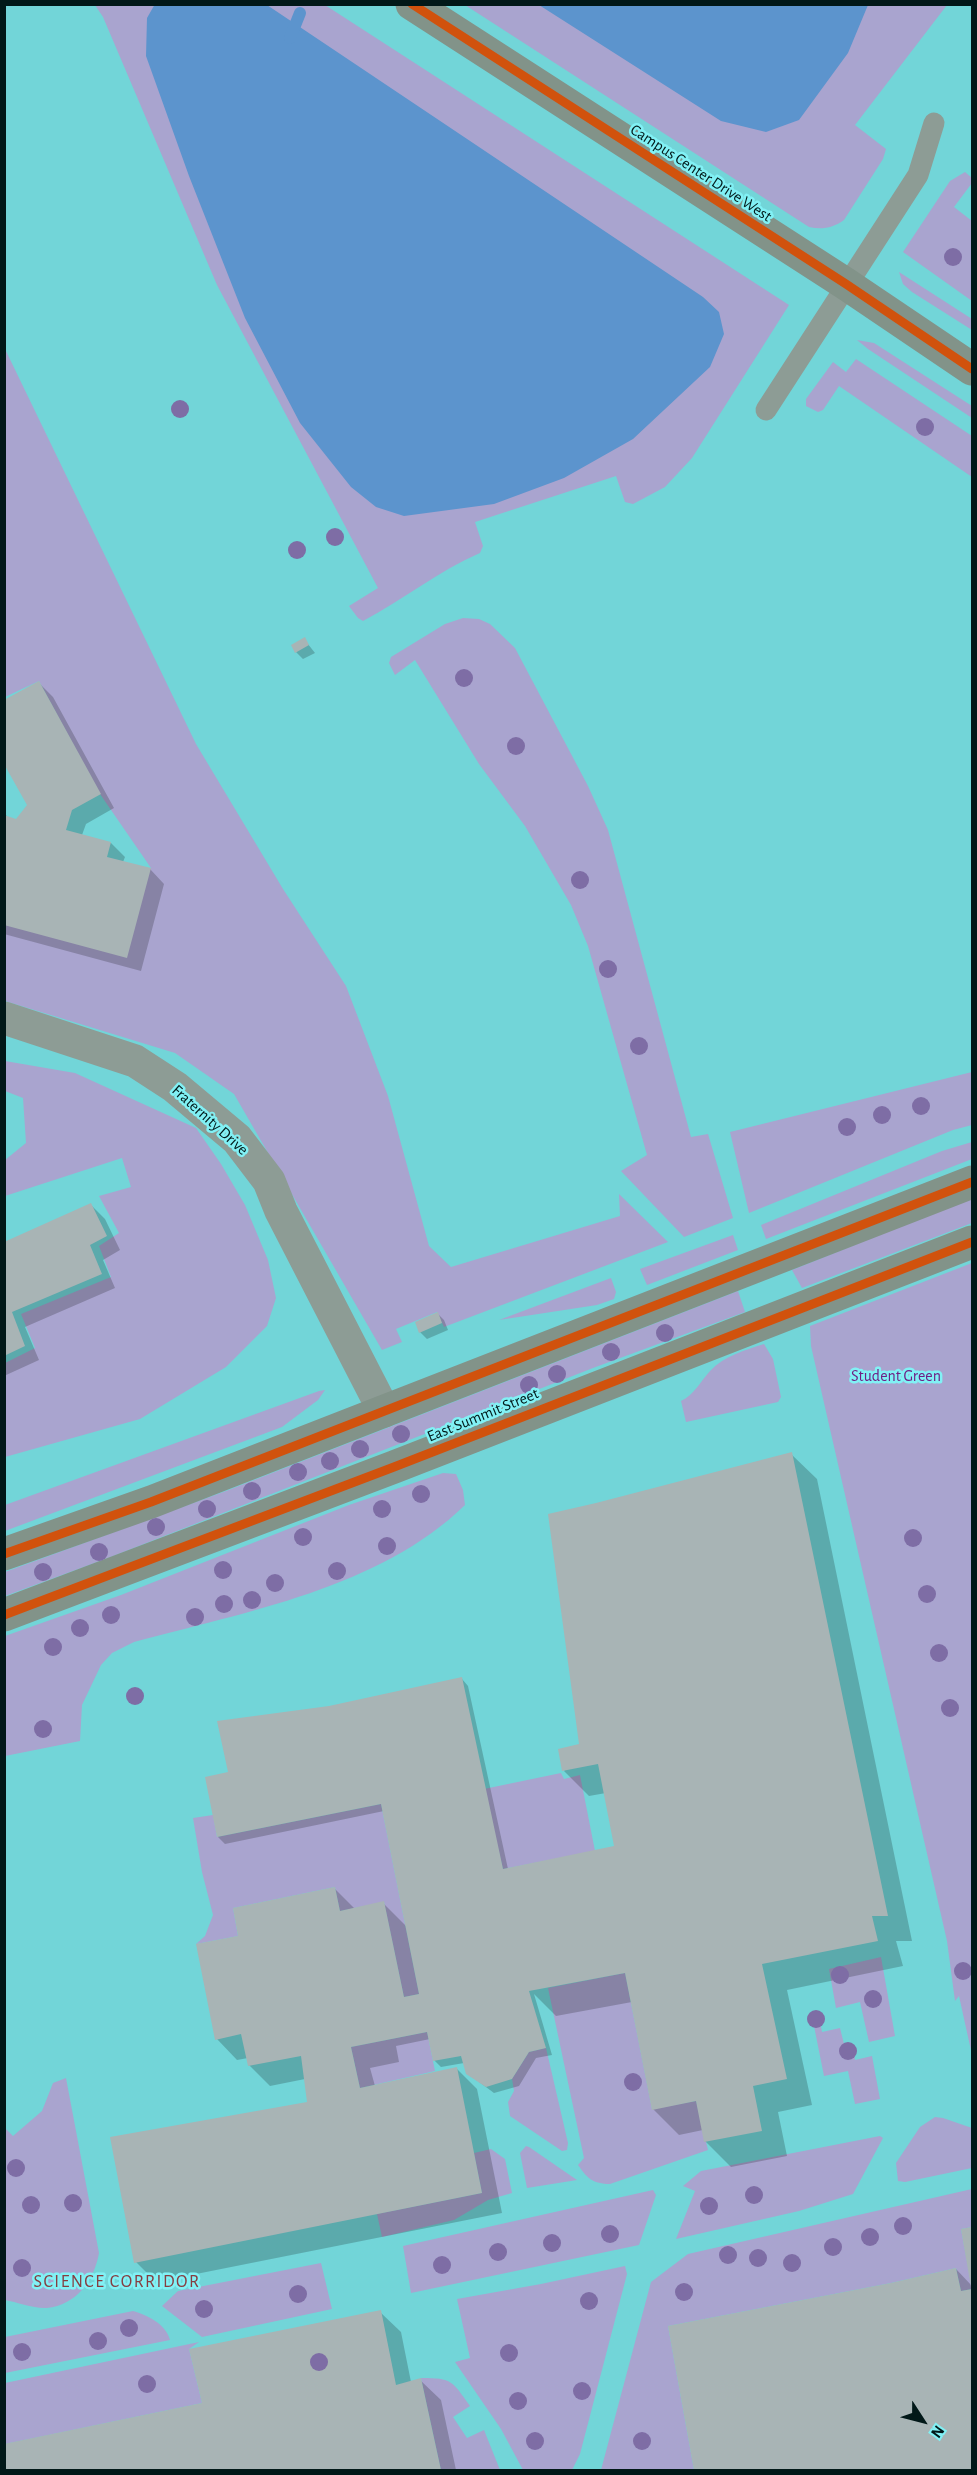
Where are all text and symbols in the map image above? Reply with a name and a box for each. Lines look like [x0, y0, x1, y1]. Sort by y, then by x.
street label: Campus Center Drive West [627, 120, 775, 226]
street label: Fraternity Drive [168, 1081, 252, 1159]
park label: Student Green [851, 1366, 941, 1386]
street label: East Summit Street [424, 1384, 542, 1446]
district label: SCIENCE CORRIDOR [34, 2271, 200, 2293]
north arrow [893, 2391, 953, 2451]
text: N [928, 2422, 947, 2441]

